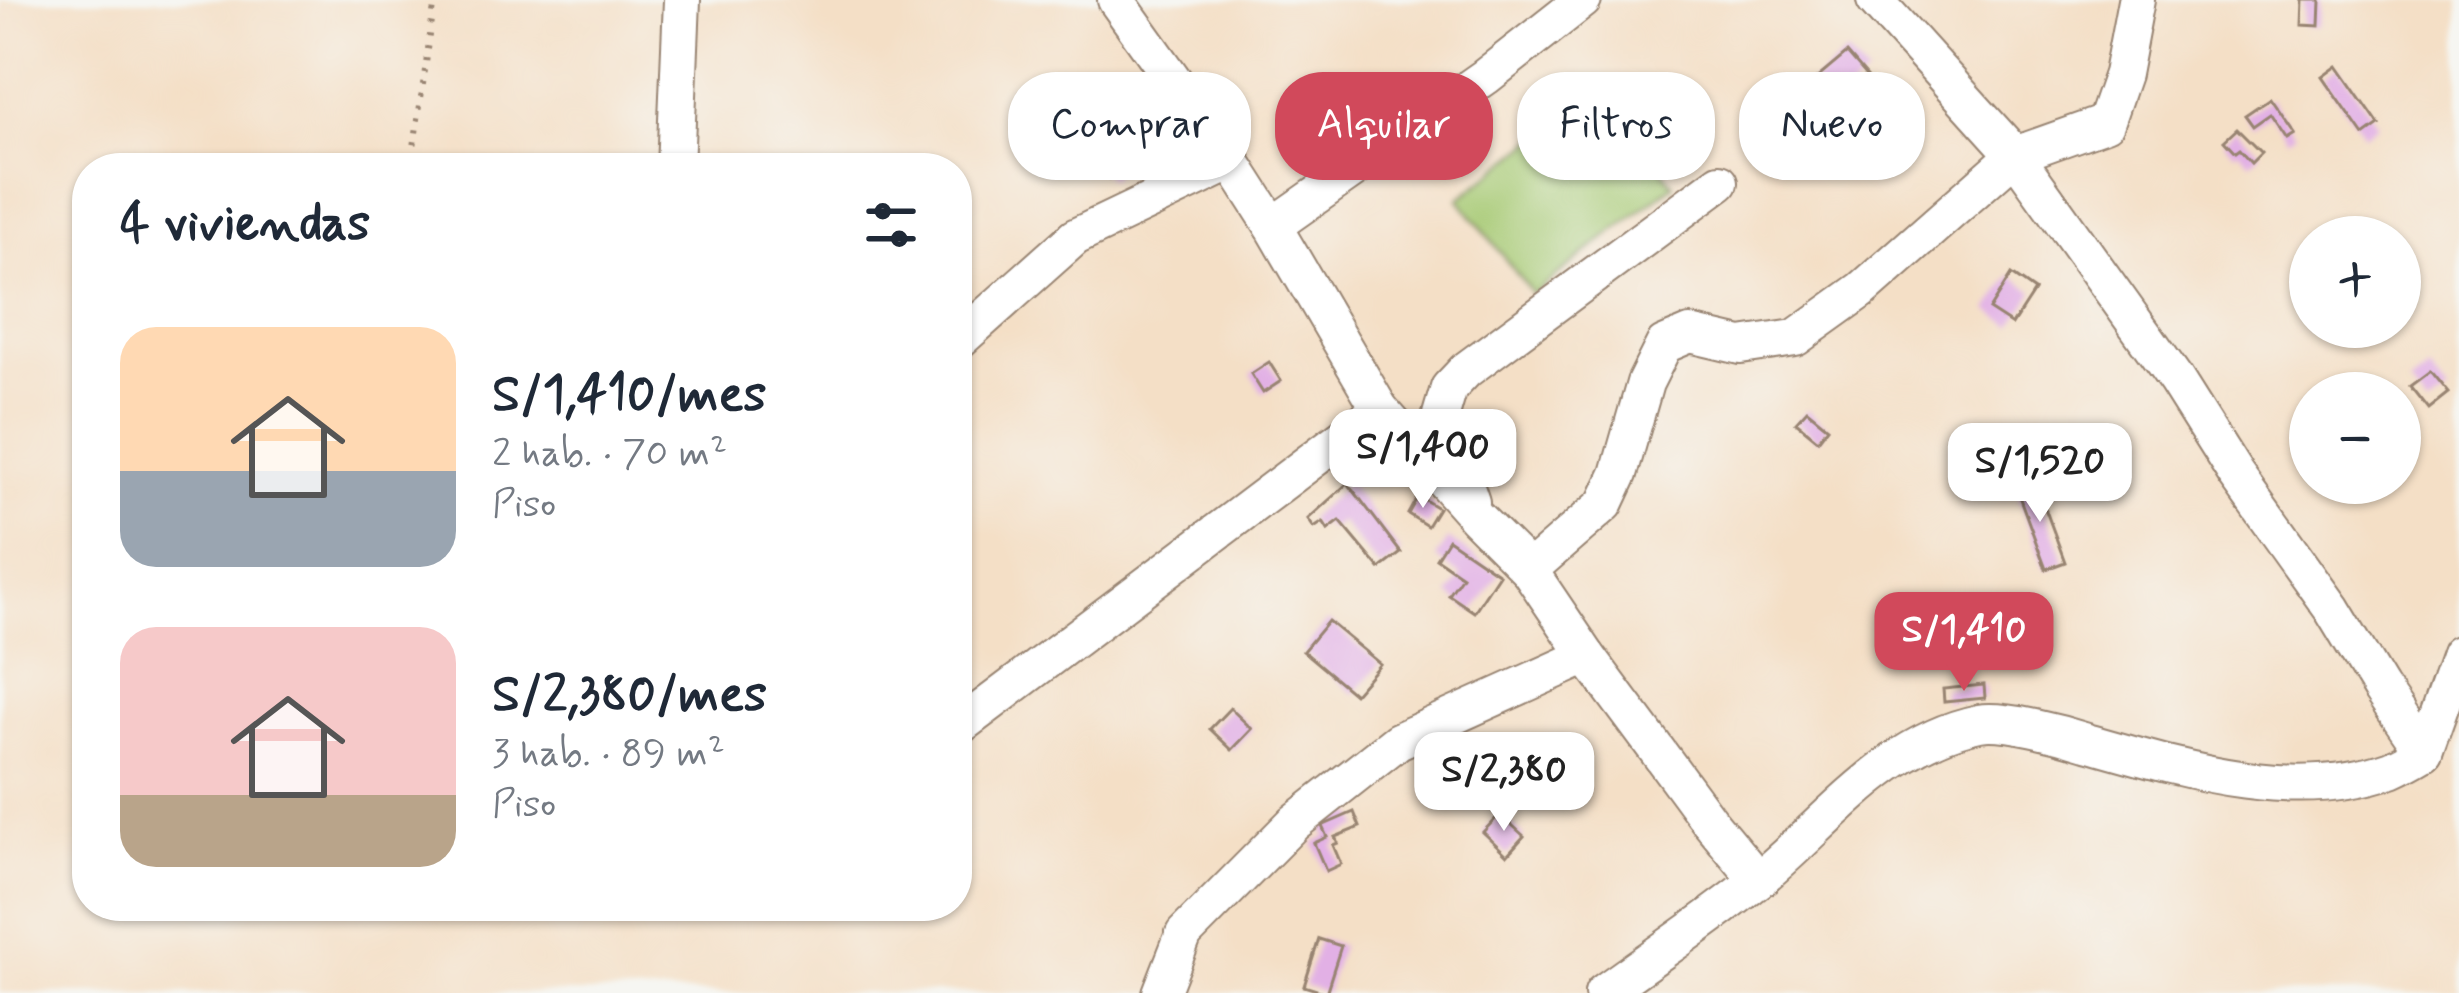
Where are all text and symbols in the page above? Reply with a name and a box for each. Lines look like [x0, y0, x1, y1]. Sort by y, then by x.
chip: Comprar [1008, 72, 1251, 180]
chip: Alquilar [1275, 72, 1493, 180]
chip: Filtros [1517, 72, 1715, 180]
chip: Nuevo [1739, 72, 1925, 180]
text: 4 viviendas [120, 192, 370, 258]
icon: filters [858, 192, 924, 258]
map controls [2289, 216, 2421, 504]
button: + [2289, 216, 2421, 348]
text: S/1,410/mes [492, 363, 766, 429]
button: − [2289, 372, 2421, 504]
icon: home [216, 375, 360, 519]
pin: S/1,400 [1312, 409, 1534, 511]
text: S/1,400 [1356, 422, 1490, 473]
pin: S/1,520 [1929, 423, 2151, 525]
text: 2 hab. · 70 m² [492, 429, 727, 480]
text: S/1,520 [1975, 436, 2105, 487]
text: Piso [492, 480, 556, 531]
pin: S/1,410 [1853, 592, 2075, 694]
text: S/1,410 [1901, 605, 2027, 656]
text: S/2,380/mes [492, 663, 767, 729]
icon: home [216, 675, 360, 819]
text: 3 hab. · 89 m² [492, 729, 725, 780]
pin: S/2,380 [1393, 732, 1615, 834]
text: S/2,380 [1441, 745, 1567, 796]
text: Piso [492, 780, 556, 831]

